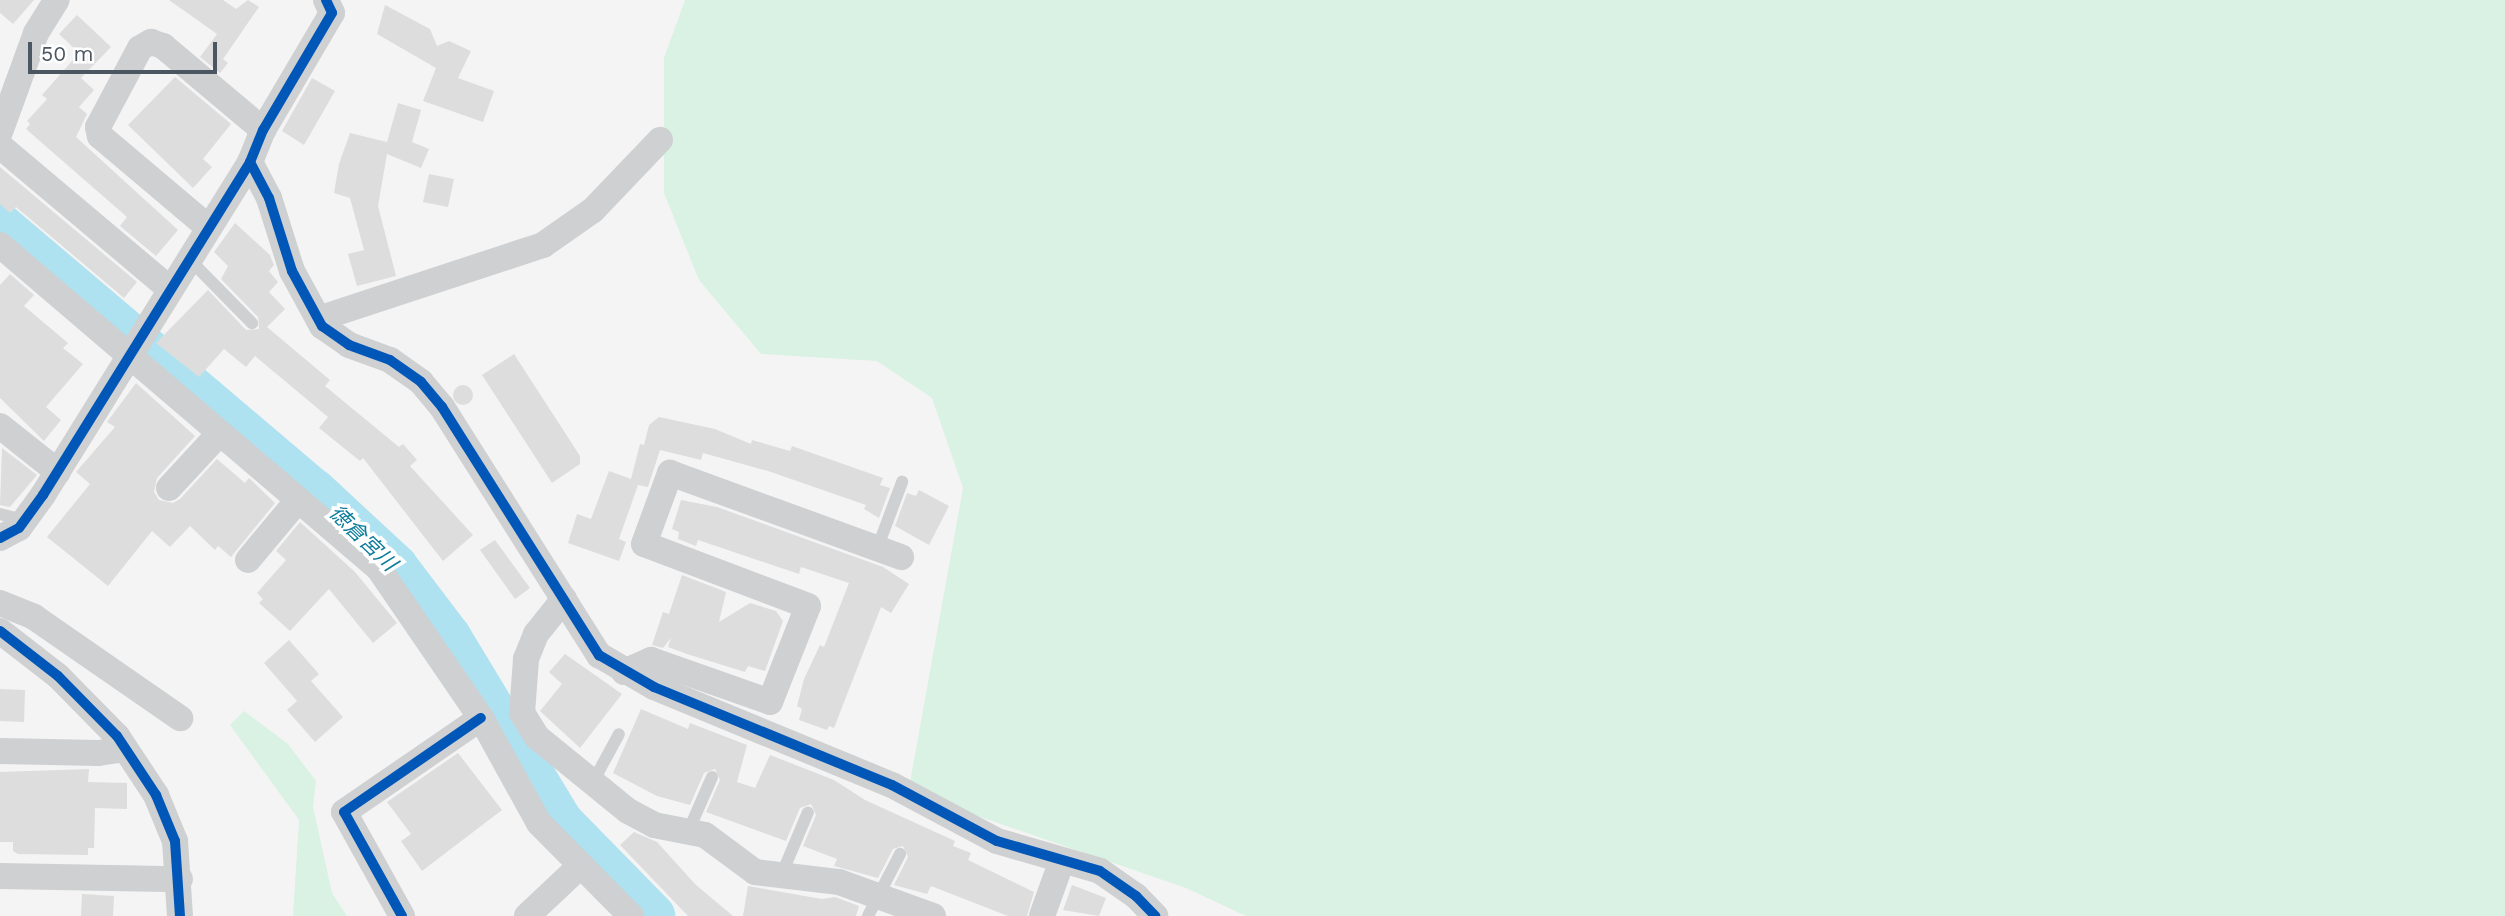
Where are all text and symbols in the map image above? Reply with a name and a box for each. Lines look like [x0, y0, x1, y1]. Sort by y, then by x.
scale bar [32, 28, 220, 72]
text: 50 m [41, 41, 93, 66]
water label: 徳倉宮川 [324, 500, 402, 576]

